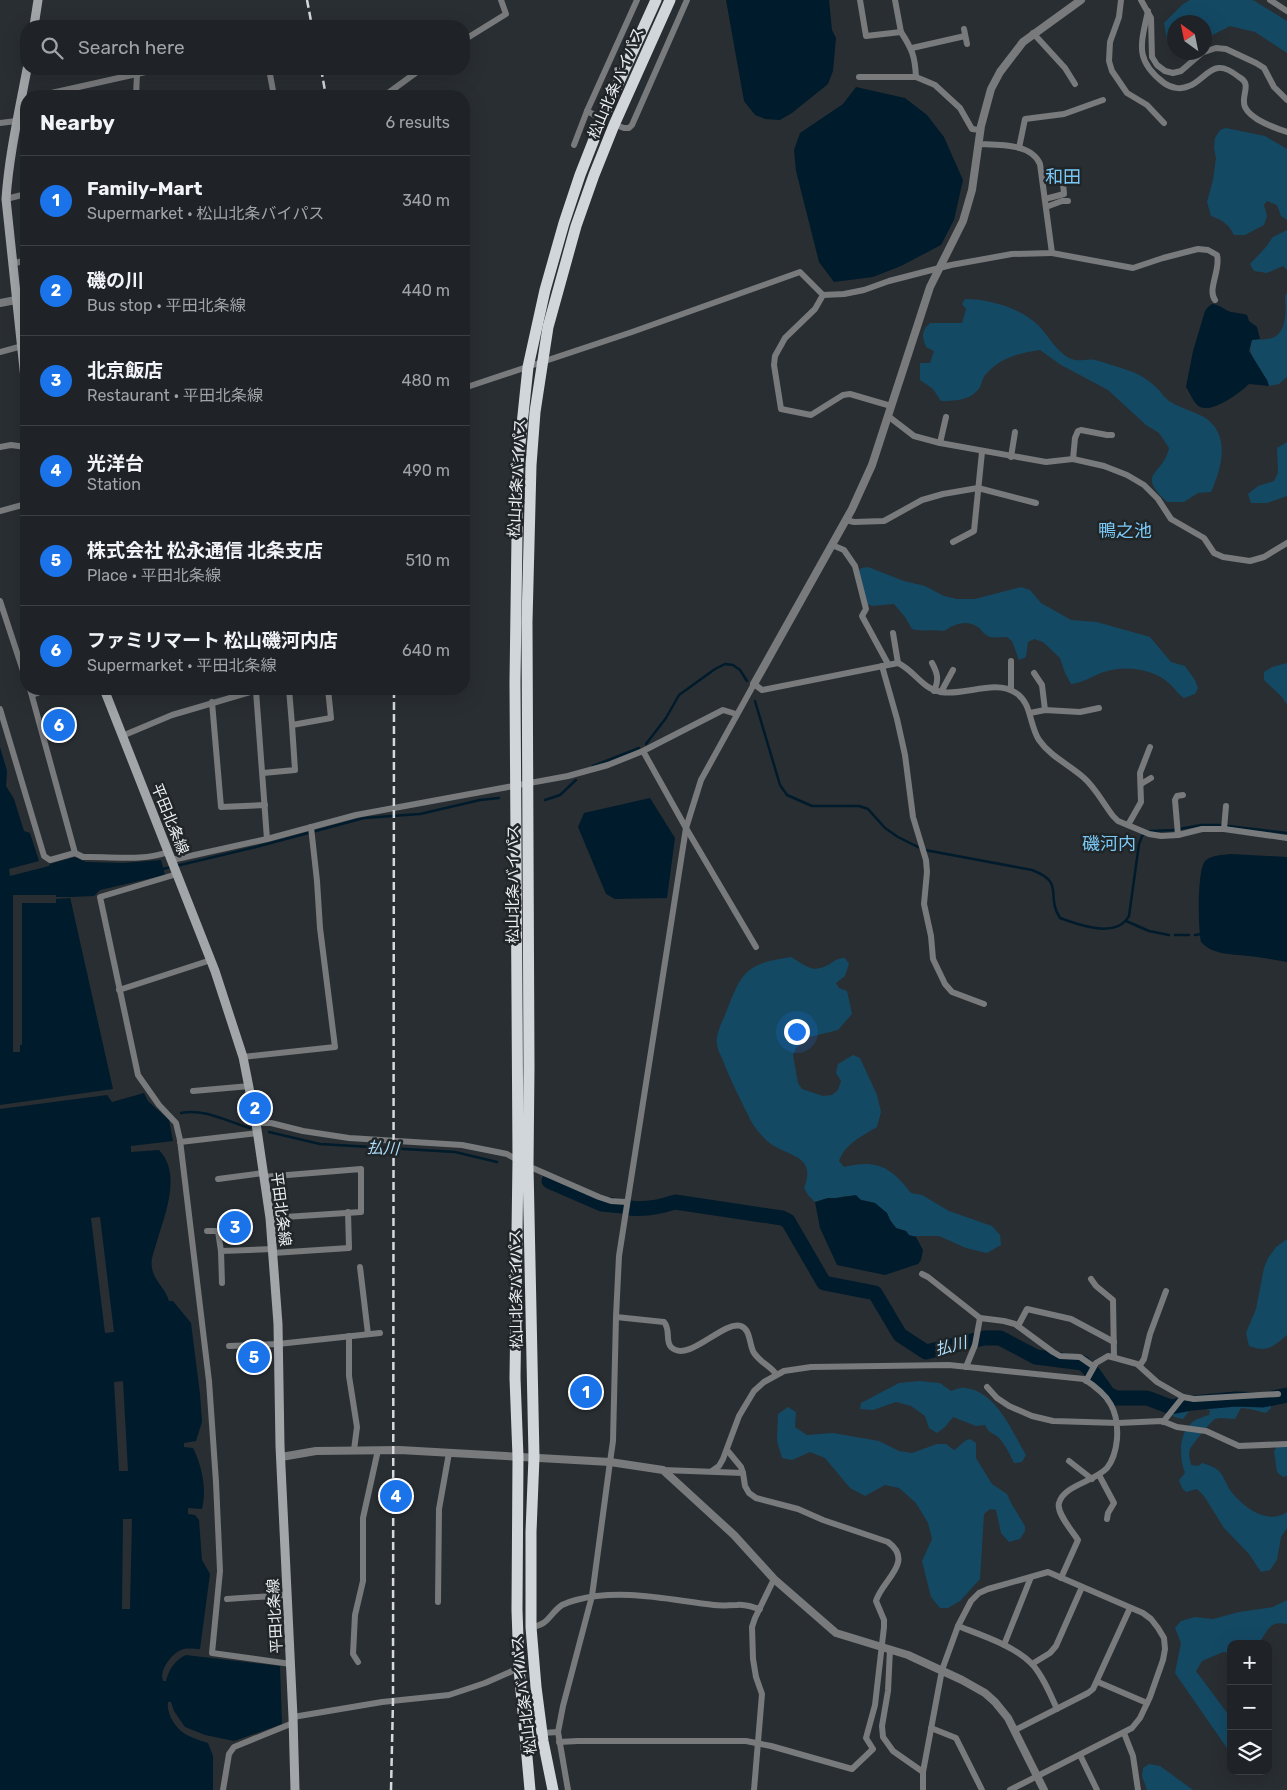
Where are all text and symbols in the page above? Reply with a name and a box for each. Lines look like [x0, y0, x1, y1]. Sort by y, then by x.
north arrow [1167, 15, 1212, 60]
search box [20, 20, 470, 75]
street label: 松山北条バイパス [584, 24, 648, 142]
icon: search [38, 34, 66, 62]
text: Search here [78, 36, 185, 59]
text: Nearby [40, 110, 115, 135]
text: 6 results [385, 113, 450, 132]
district label: 和田 [1045, 166, 1081, 188]
text: Family-Mart [87, 177, 202, 200]
text: 1 [52, 191, 60, 210]
text: 340 m [402, 191, 450, 210]
text: Supermarket · 松山北条バイパス [87, 204, 324, 223]
text: 磯の川 [87, 269, 144, 292]
text: 2 [51, 281, 61, 300]
text: 440 m [402, 281, 450, 300]
text: Bus stop · 平田北条線 [87, 296, 246, 315]
text: 北京飯店 [87, 359, 163, 382]
text: 3 [51, 371, 61, 390]
text: 480 m [402, 371, 450, 390]
text: Restaurant · 平田北条線 [87, 386, 263, 405]
street label: 松山北条バイパス [505, 418, 529, 538]
text: 光洋台 [87, 452, 144, 475]
text: 4 [51, 461, 61, 480]
text: 490 m [402, 461, 450, 480]
text: Station [87, 475, 141, 494]
district label: 鴨之池 [1098, 520, 1152, 542]
text: 株式会社 松永通信 北条支店 [87, 539, 323, 562]
text: 5 [51, 551, 61, 570]
text: 510 m [406, 551, 450, 570]
text: Place · 平田北条線 [87, 566, 221, 585]
text: ファミリマート 松山磯河内店 [87, 629, 338, 652]
text: 6 [51, 641, 61, 660]
text: 640 m [402, 641, 450, 660]
text: Supermarket · 平田北条線 [87, 656, 276, 675]
pin: 6 [43, 706, 75, 744]
street label: 平田北条線 [148, 781, 192, 857]
street label: 松山北条バイパス [504, 824, 522, 944]
district label: 磯河内 [1082, 833, 1136, 855]
your location [784, 1019, 810, 1045]
pin: 2 [239, 1089, 271, 1127]
water label: 払川 [367, 1138, 401, 1158]
street label: 平田北条線 [267, 1171, 295, 1247]
pin: 3 [219, 1208, 251, 1246]
street label: 松山北条バイパス [506, 1229, 526, 1349]
water label: 払川 [933, 1332, 971, 1359]
pin: 5 [238, 1338, 270, 1376]
pin: 1 [570, 1373, 602, 1411]
pin: 4 [380, 1477, 412, 1515]
street label: 平田北条線 [264, 1578, 286, 1654]
street label: 松山北条バイパス [508, 1634, 540, 1756]
map controls [1227, 1640, 1272, 1775]
button: + [1227, 1640, 1272, 1685]
button: − [1227, 1685, 1272, 1730]
button: layers [1227, 1730, 1272, 1775]

